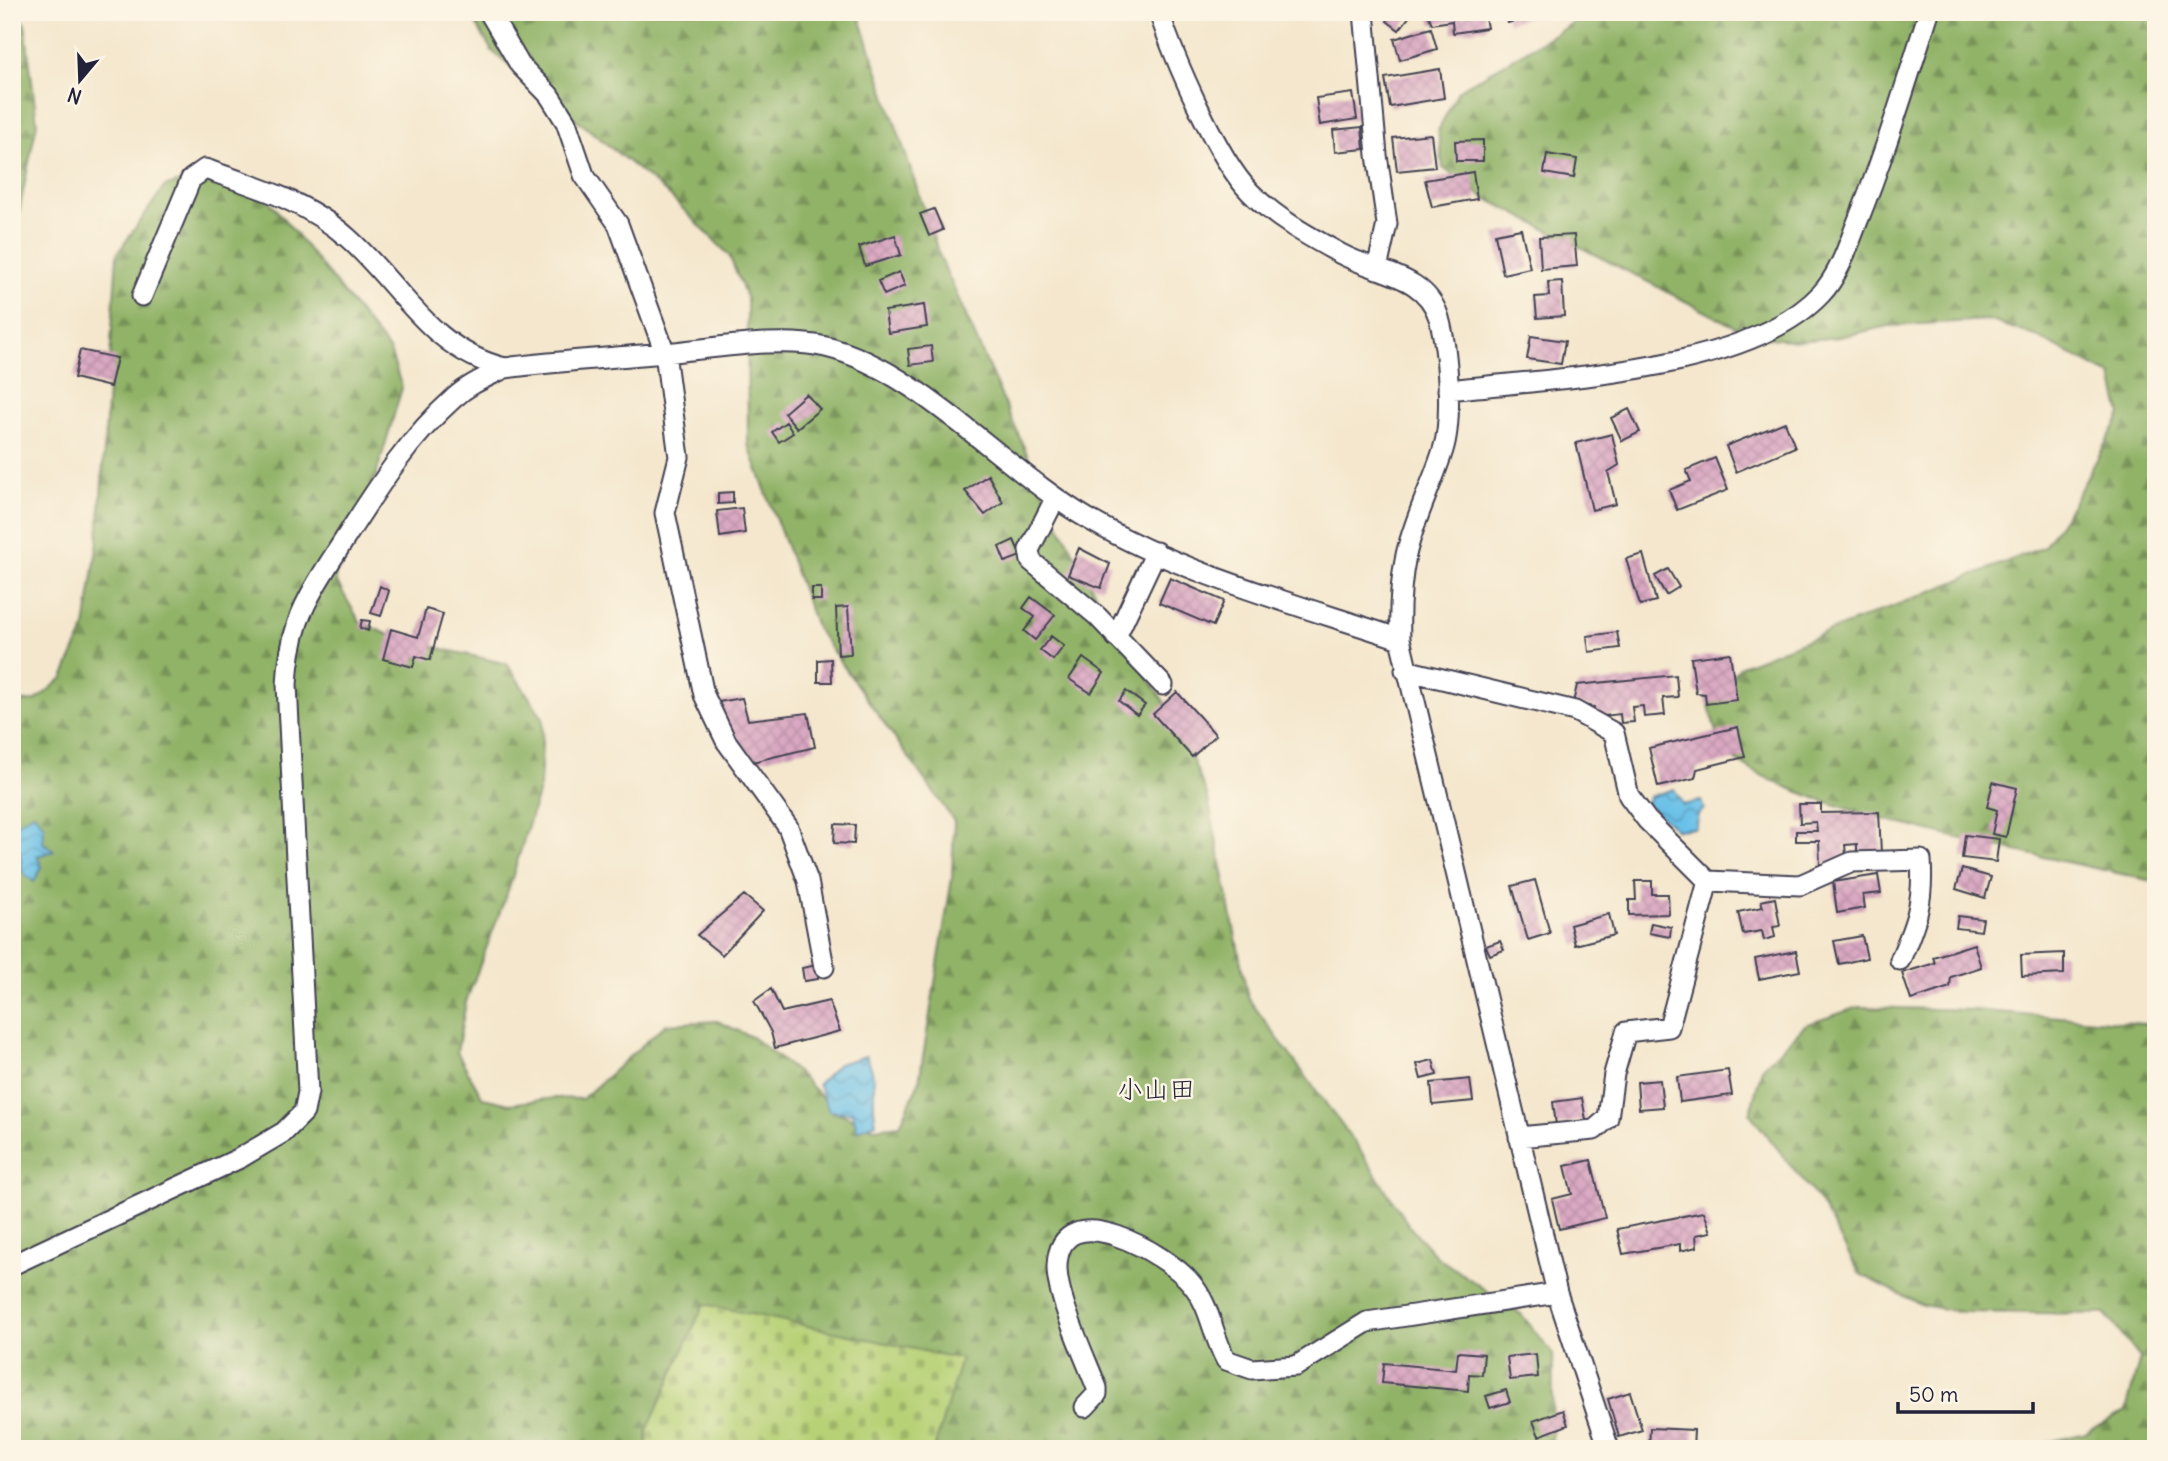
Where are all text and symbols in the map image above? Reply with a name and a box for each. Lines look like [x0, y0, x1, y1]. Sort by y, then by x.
north arrow [46, 46, 116, 116]
text: N [64, 83, 85, 110]
district label: 小山田 [1117, 1072, 1195, 1105]
scale bar [1898, 1370, 2033, 1414]
text: 50 m [1909, 1381, 1958, 1408]

